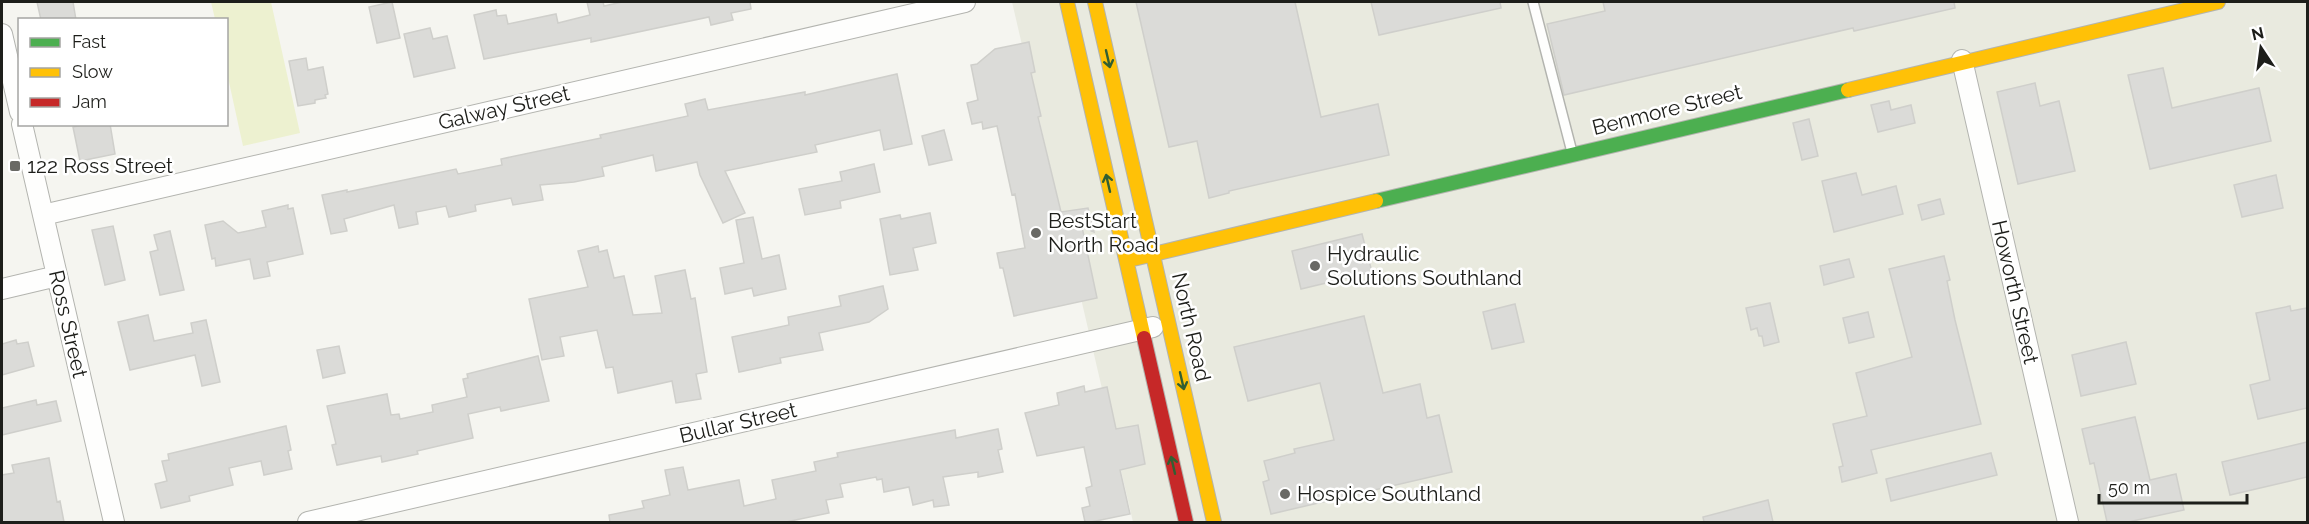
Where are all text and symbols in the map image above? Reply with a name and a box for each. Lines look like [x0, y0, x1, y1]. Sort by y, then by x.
legend [18, 18, 228, 126]
north arrow [2231, 18, 2291, 78]
text: N [2250, 23, 2266, 45]
text: Fast [72, 31, 106, 52]
one-way arrow [1103, 48, 1114, 68]
text: Slow [72, 61, 113, 82]
street label: Benmore Street [1589, 79, 1744, 140]
street label: Galway Street [436, 80, 572, 135]
text: Jam [72, 91, 107, 112]
place label: 122 Ross Street [27, 153, 173, 178]
marker: 122 Ross Street [8, 159, 22, 173]
one-way arrow [1102, 174, 1113, 193]
place label: BestStart North Road [1048, 208, 1159, 257]
street label: Howorth Street [1987, 218, 2044, 366]
marker: BestStart North Road [1029, 226, 1043, 240]
place label: Hydraulic Solutions Southland [1327, 241, 1522, 290]
marker: Hydraulic Solutions Southland [1308, 259, 1322, 273]
street label: Ross Street [44, 268, 93, 380]
street label: North Road [1167, 270, 1216, 384]
one-way arrow [1177, 371, 1188, 390]
street label: Bullar Street [677, 397, 799, 448]
one-way arrow [1167, 456, 1178, 476]
scale bar [2099, 467, 2248, 505]
text: 50 m [2108, 477, 2150, 498]
place label: Hospice Southland [1297, 481, 1481, 506]
marker: Hospice Southland [1278, 487, 1292, 501]

